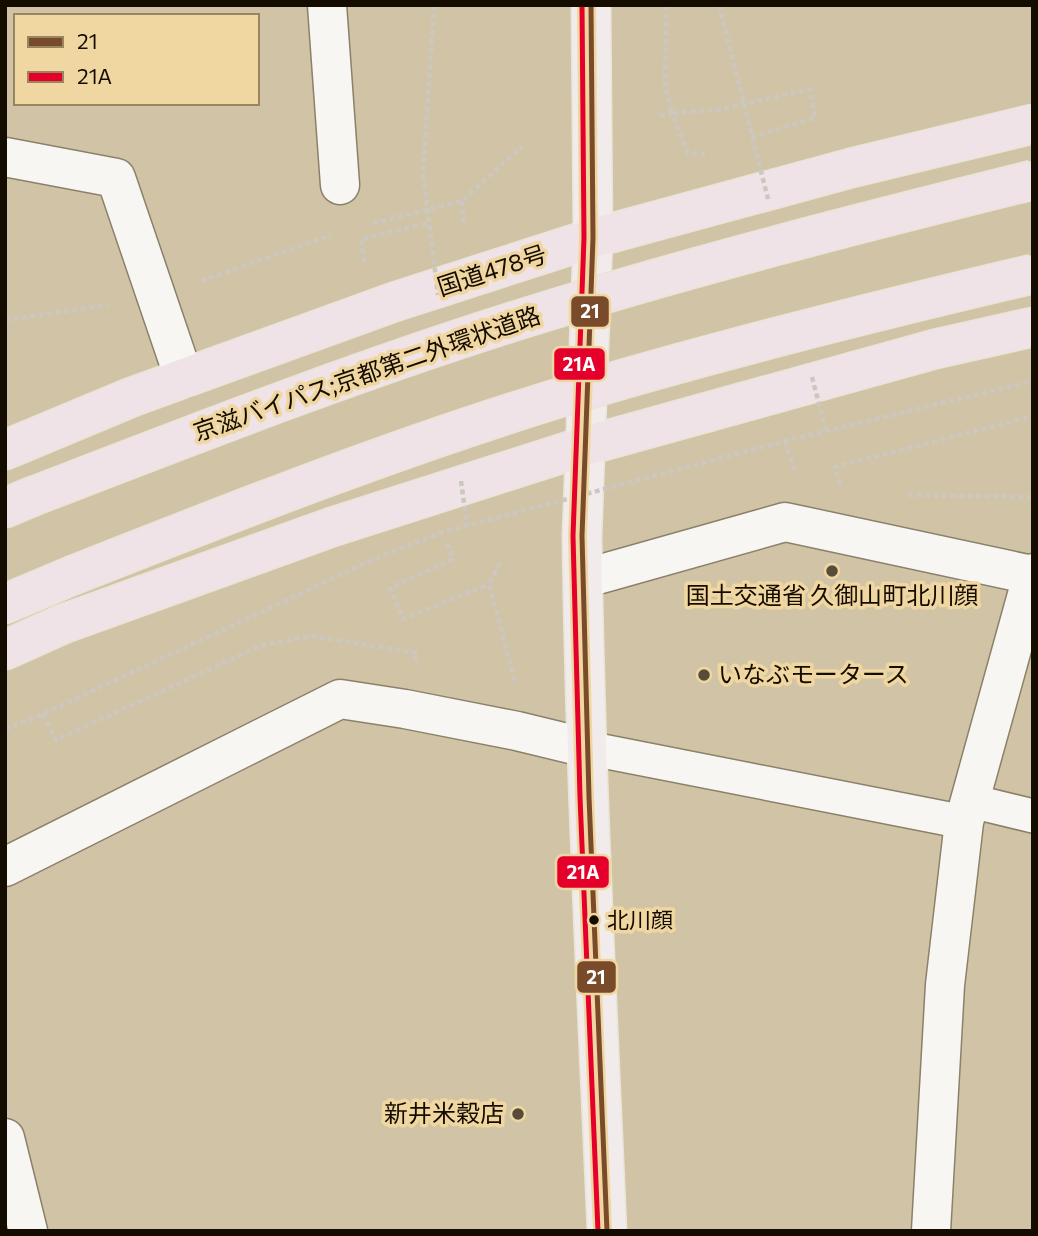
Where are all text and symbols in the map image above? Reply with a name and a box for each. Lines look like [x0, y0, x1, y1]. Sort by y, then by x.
legend [14, 14, 259, 105]
text: 21 [77, 28, 98, 53]
text: 21A [77, 63, 112, 88]
street label: 国道478号 [433, 238, 550, 301]
line badge: 21 [570, 295, 610, 328]
street label: 京滋バイパス;京都第二外環状道路 [189, 299, 544, 446]
text: 21 [580, 299, 600, 322]
line badge: 21A [553, 347, 606, 381]
text: 21A [562, 352, 596, 375]
marker: 国土交通省 久御山町北川顔 [824, 563, 840, 579]
place label: 国土交通省 久御山町北川顔 [686, 580, 978, 609]
place label: いなぶモータース [718, 659, 909, 688]
marker: いなぶモータース [696, 667, 712, 683]
line badge: 21A [556, 855, 610, 889]
text: 21A [566, 860, 600, 883]
place label: 北川顔 [607, 906, 673, 933]
marker: 北川顔 [587, 913, 601, 927]
line badge: 21 [576, 960, 617, 994]
text: 21 [586, 965, 606, 988]
place label: 新井米穀店 [384, 1098, 504, 1127]
marker: 新井米穀店 [510, 1106, 526, 1122]

